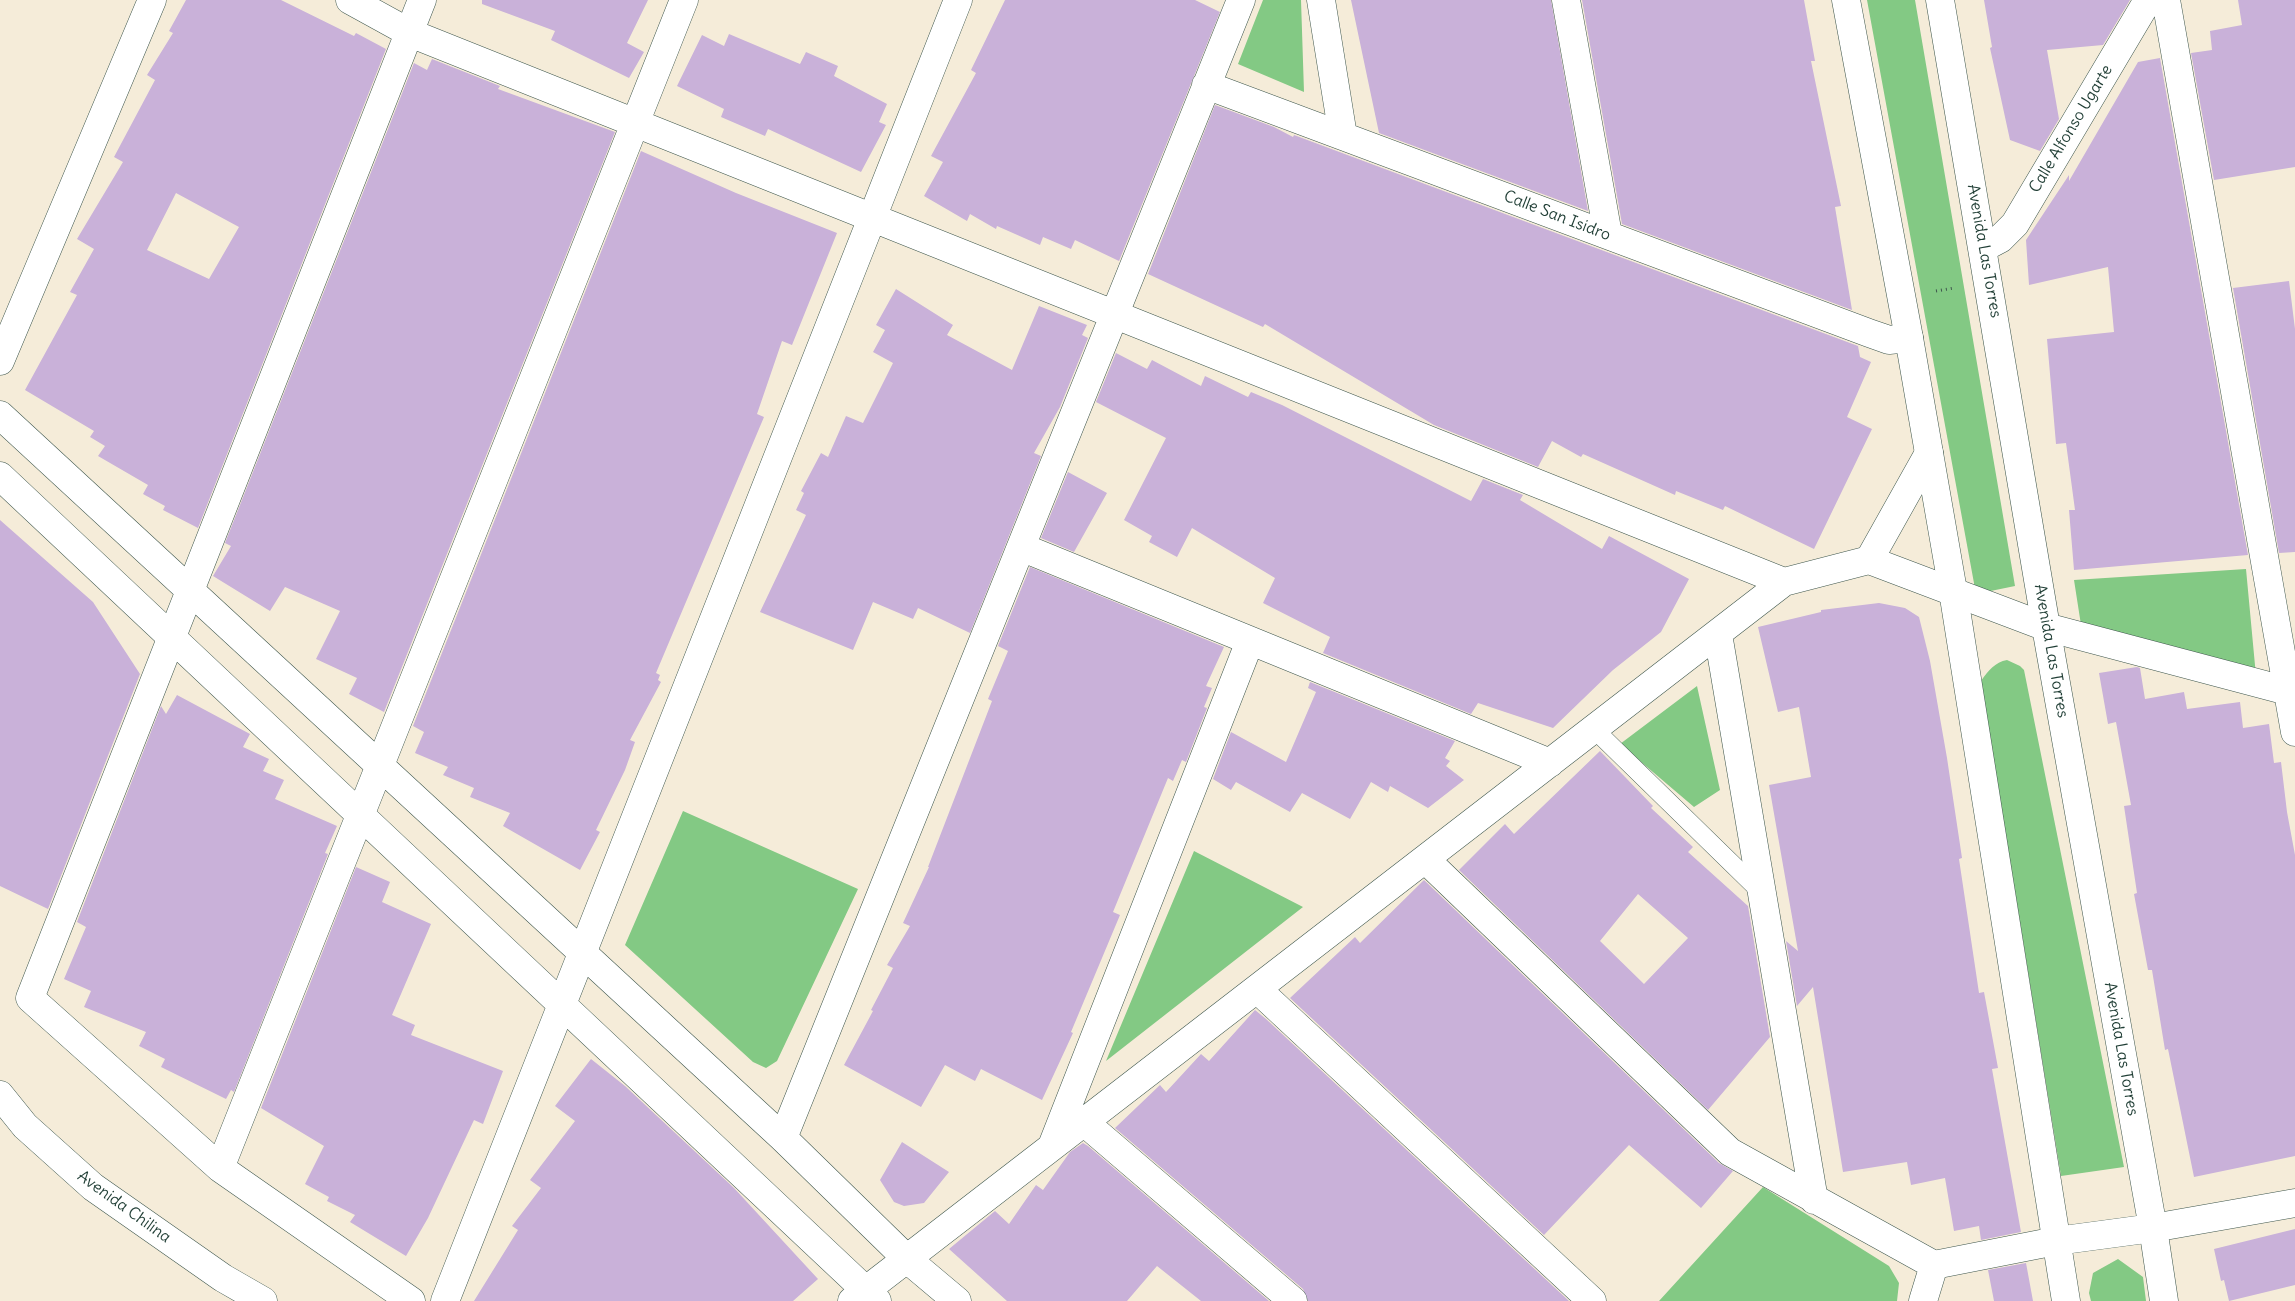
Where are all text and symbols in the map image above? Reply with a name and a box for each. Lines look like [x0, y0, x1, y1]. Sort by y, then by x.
street label: Calle Alfonso Ugarte [2025, 62, 2117, 196]
street label: Avenida Las Torres [1963, 183, 2005, 319]
street label: Calle San Isidro [1501, 187, 1613, 245]
street label: Avenida Las Torres [2030, 583, 2072, 719]
street label: Avenida Las Torres [2100, 981, 2142, 1117]
street label: Avenida Chilina [74, 1167, 174, 1247]

